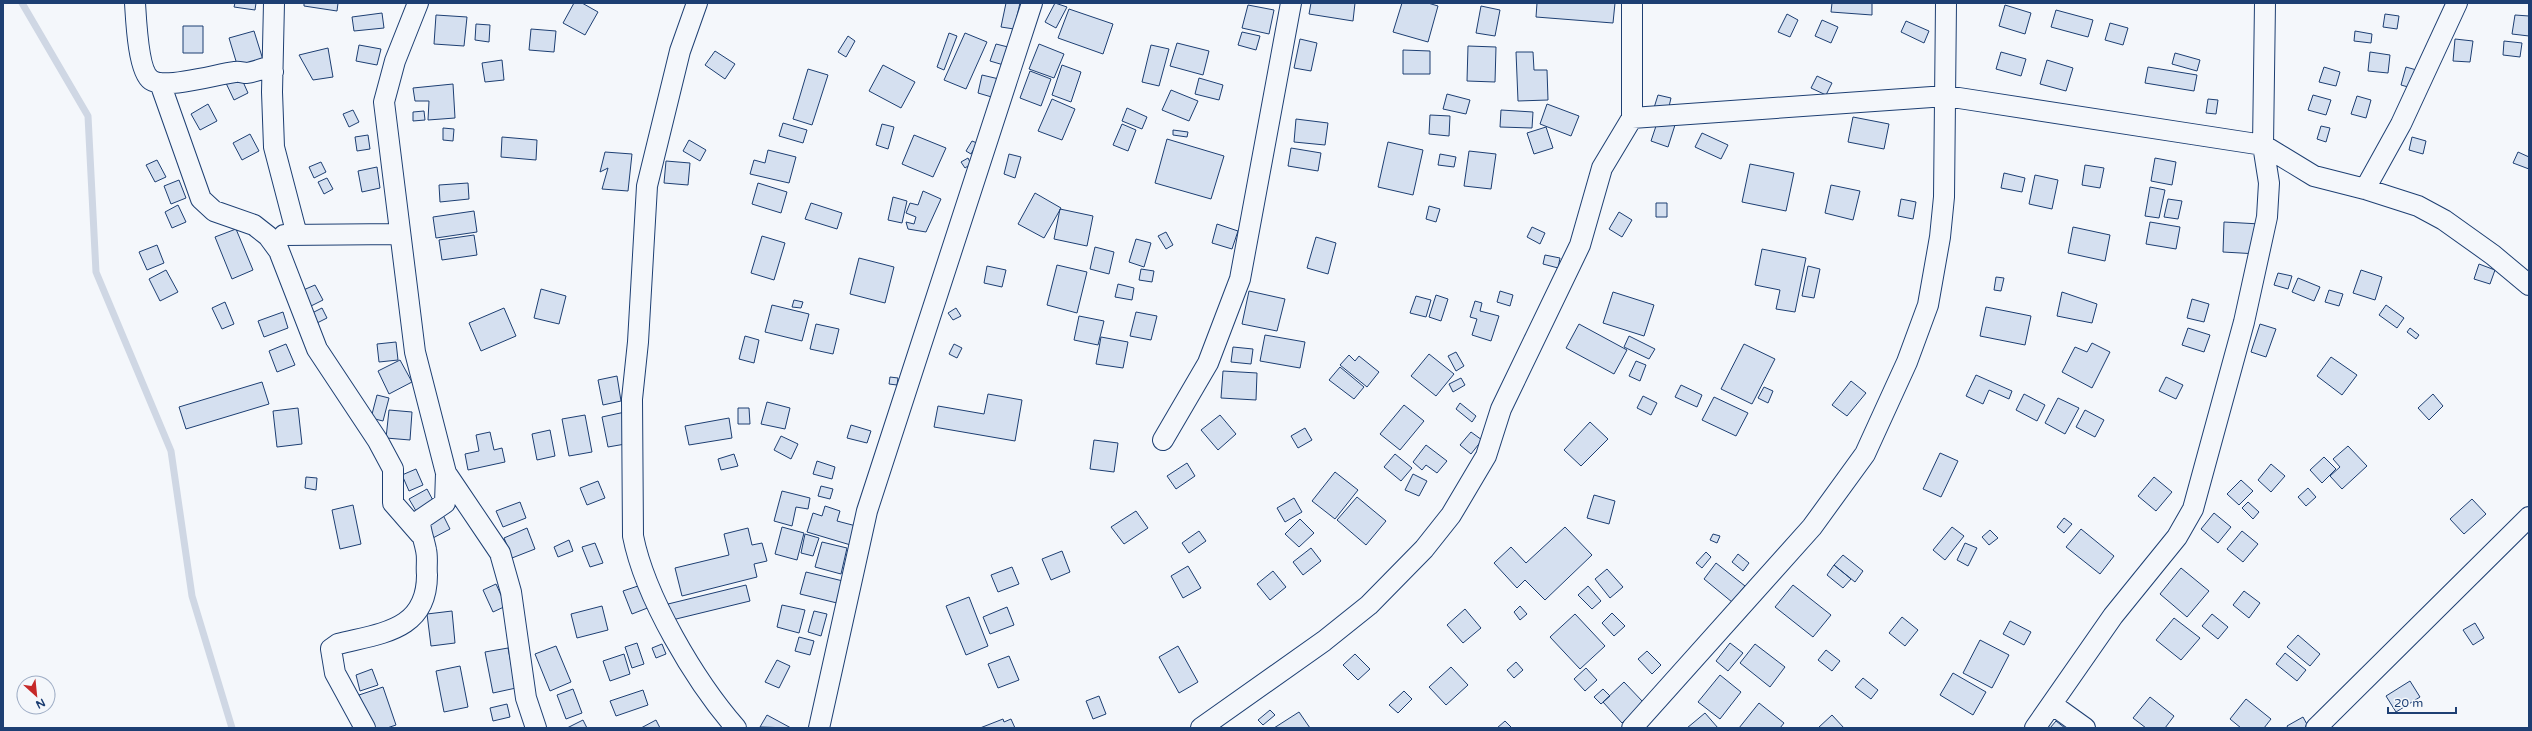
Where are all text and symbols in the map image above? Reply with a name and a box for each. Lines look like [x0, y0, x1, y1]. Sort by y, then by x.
north arrow [16, 675, 56, 715]
scale bar [2388, 689, 2456, 715]
text: N [33, 696, 47, 711]
text: 20 m [2394, 696, 2423, 710]

